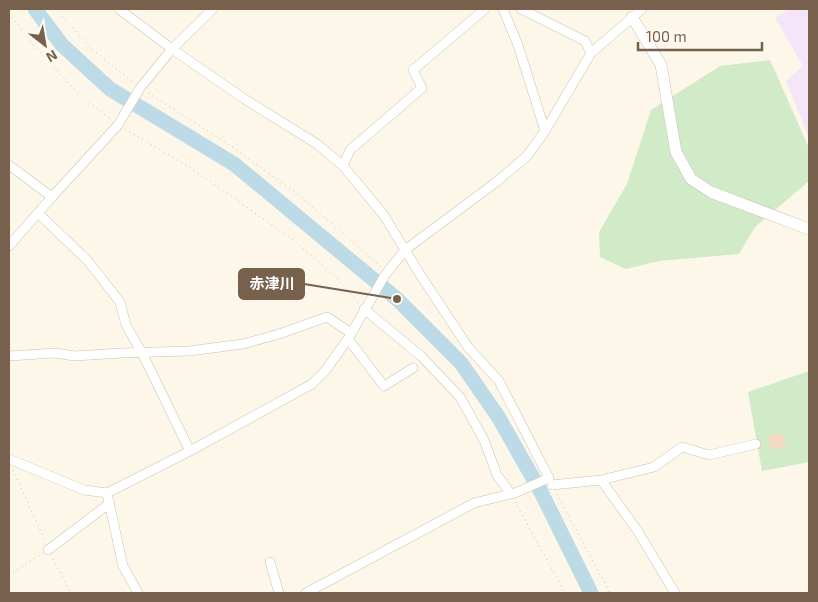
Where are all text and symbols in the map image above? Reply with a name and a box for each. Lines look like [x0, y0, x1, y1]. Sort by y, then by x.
north arrow [20, 20, 70, 70]
scale bar [638, 20, 762, 52]
text: 100 m [646, 27, 687, 45]
text: N [43, 47, 61, 66]
callout: 赤津川 [239, 269, 304, 299]
text: 赤津川 [249, 274, 295, 292]

